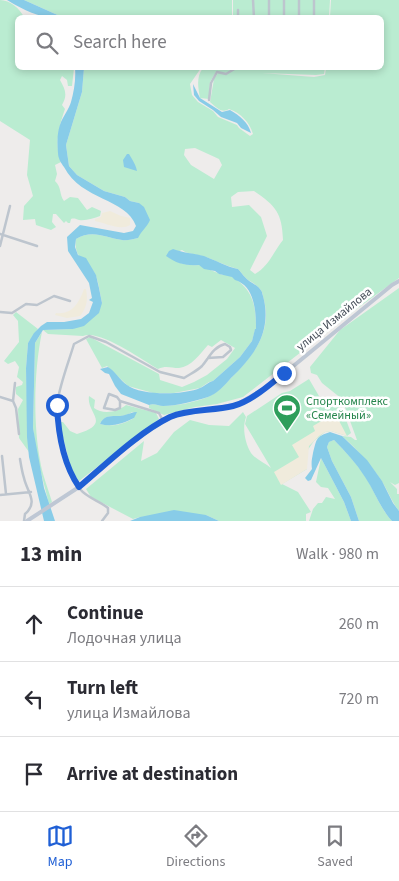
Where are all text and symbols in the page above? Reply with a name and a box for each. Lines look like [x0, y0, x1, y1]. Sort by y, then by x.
search box [15, 15, 384, 70]
icon: search [33, 29, 61, 57]
text: Search here [73, 29, 167, 56]
street label: улица Измайлова [293, 284, 376, 355]
route end [273, 362, 296, 385]
sports icon: Спорткомплекс «Семейный» [272, 393, 302, 432]
place label: Спорткомплекс «Семейный» [306, 393, 388, 424]
route start [46, 394, 69, 417]
text: 13 min [20, 539, 82, 569]
text: Walk · 980 m [296, 543, 379, 565]
text: Continue [67, 600, 144, 627]
icon: ahead [20, 610, 48, 638]
text: 260 m [339, 613, 379, 635]
text: Лодочная улица [67, 627, 182, 649]
text: Turn left [67, 675, 138, 702]
icon: left [20, 685, 48, 713]
text: 720 m [339, 688, 379, 710]
text: улица Измайлова [67, 702, 191, 724]
icon: arrive [20, 760, 48, 788]
text: Arrive at destination [67, 761, 238, 788]
tab: Map [46, 822, 74, 872]
tab: Directions [166, 822, 225, 872]
tab: Saved [317, 822, 353, 872]

